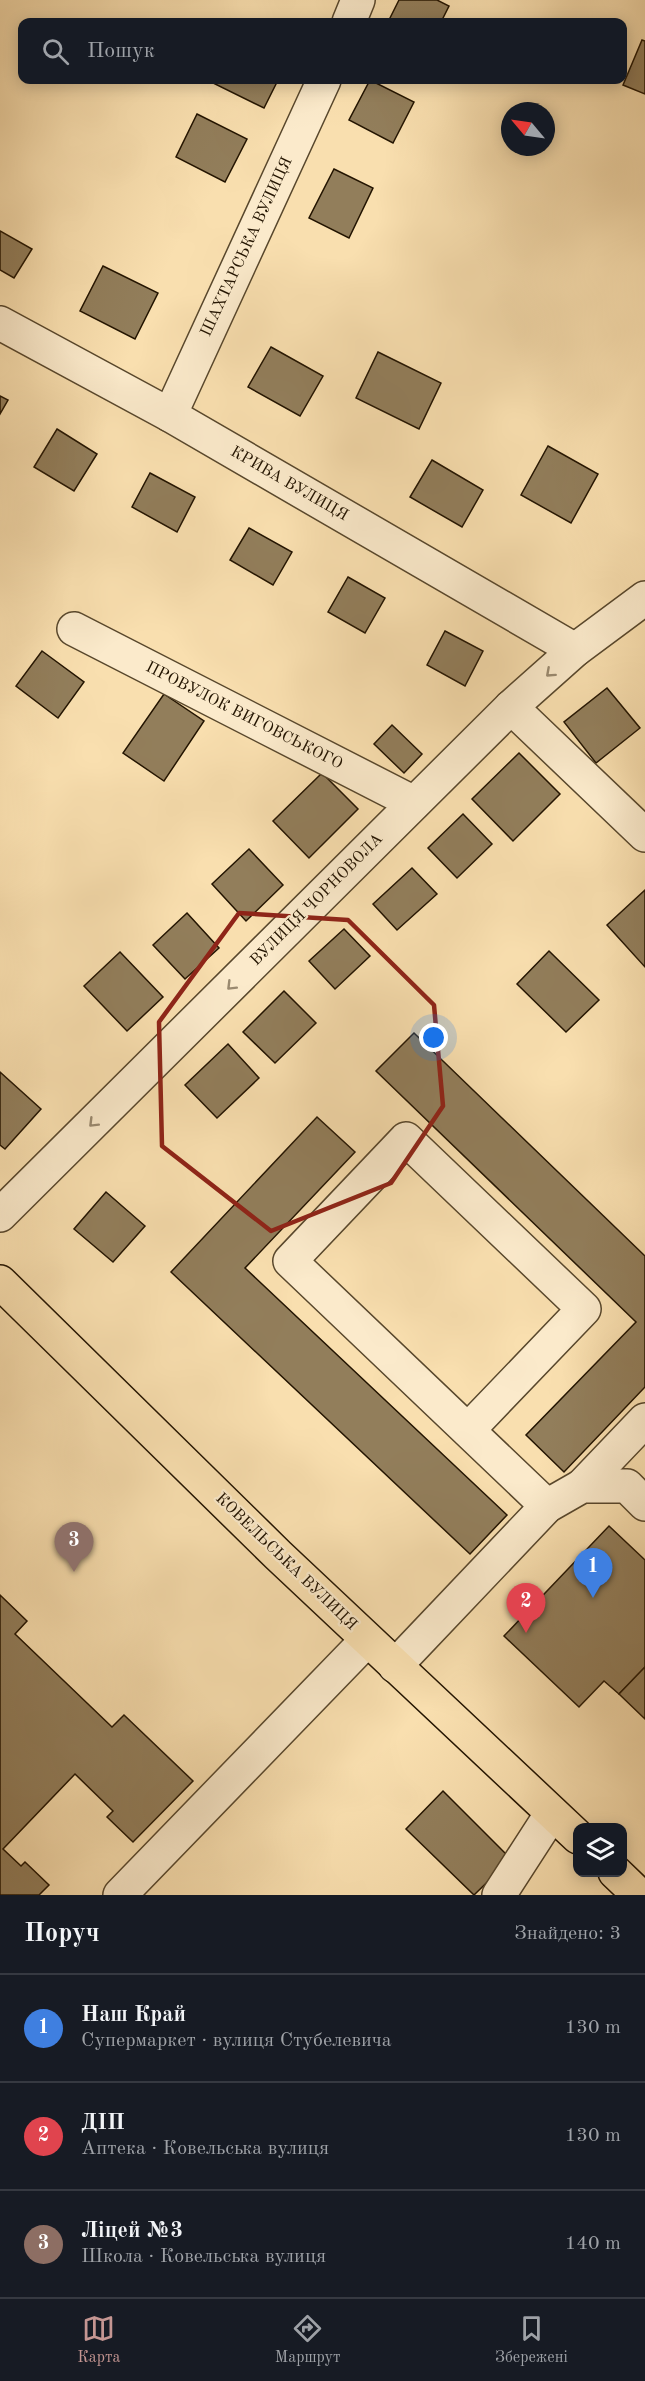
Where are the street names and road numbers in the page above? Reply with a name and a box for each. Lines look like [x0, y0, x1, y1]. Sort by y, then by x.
street label: ШАХТАРСЬКА ВУЛИЦЯ [198, 155, 296, 339]
street label: КРИВА ВУЛИЦЯ [227, 444, 351, 524]
street label: ПРОВУЛОК ВИГОВСЬКОГО [143, 659, 345, 773]
street label: ВУЛИЦЯ ЧОРНОВОЛА [248, 831, 386, 969]
street label: КОВЕЛЬСЬКА ВУЛИЦЯ [212, 1490, 360, 1634]

